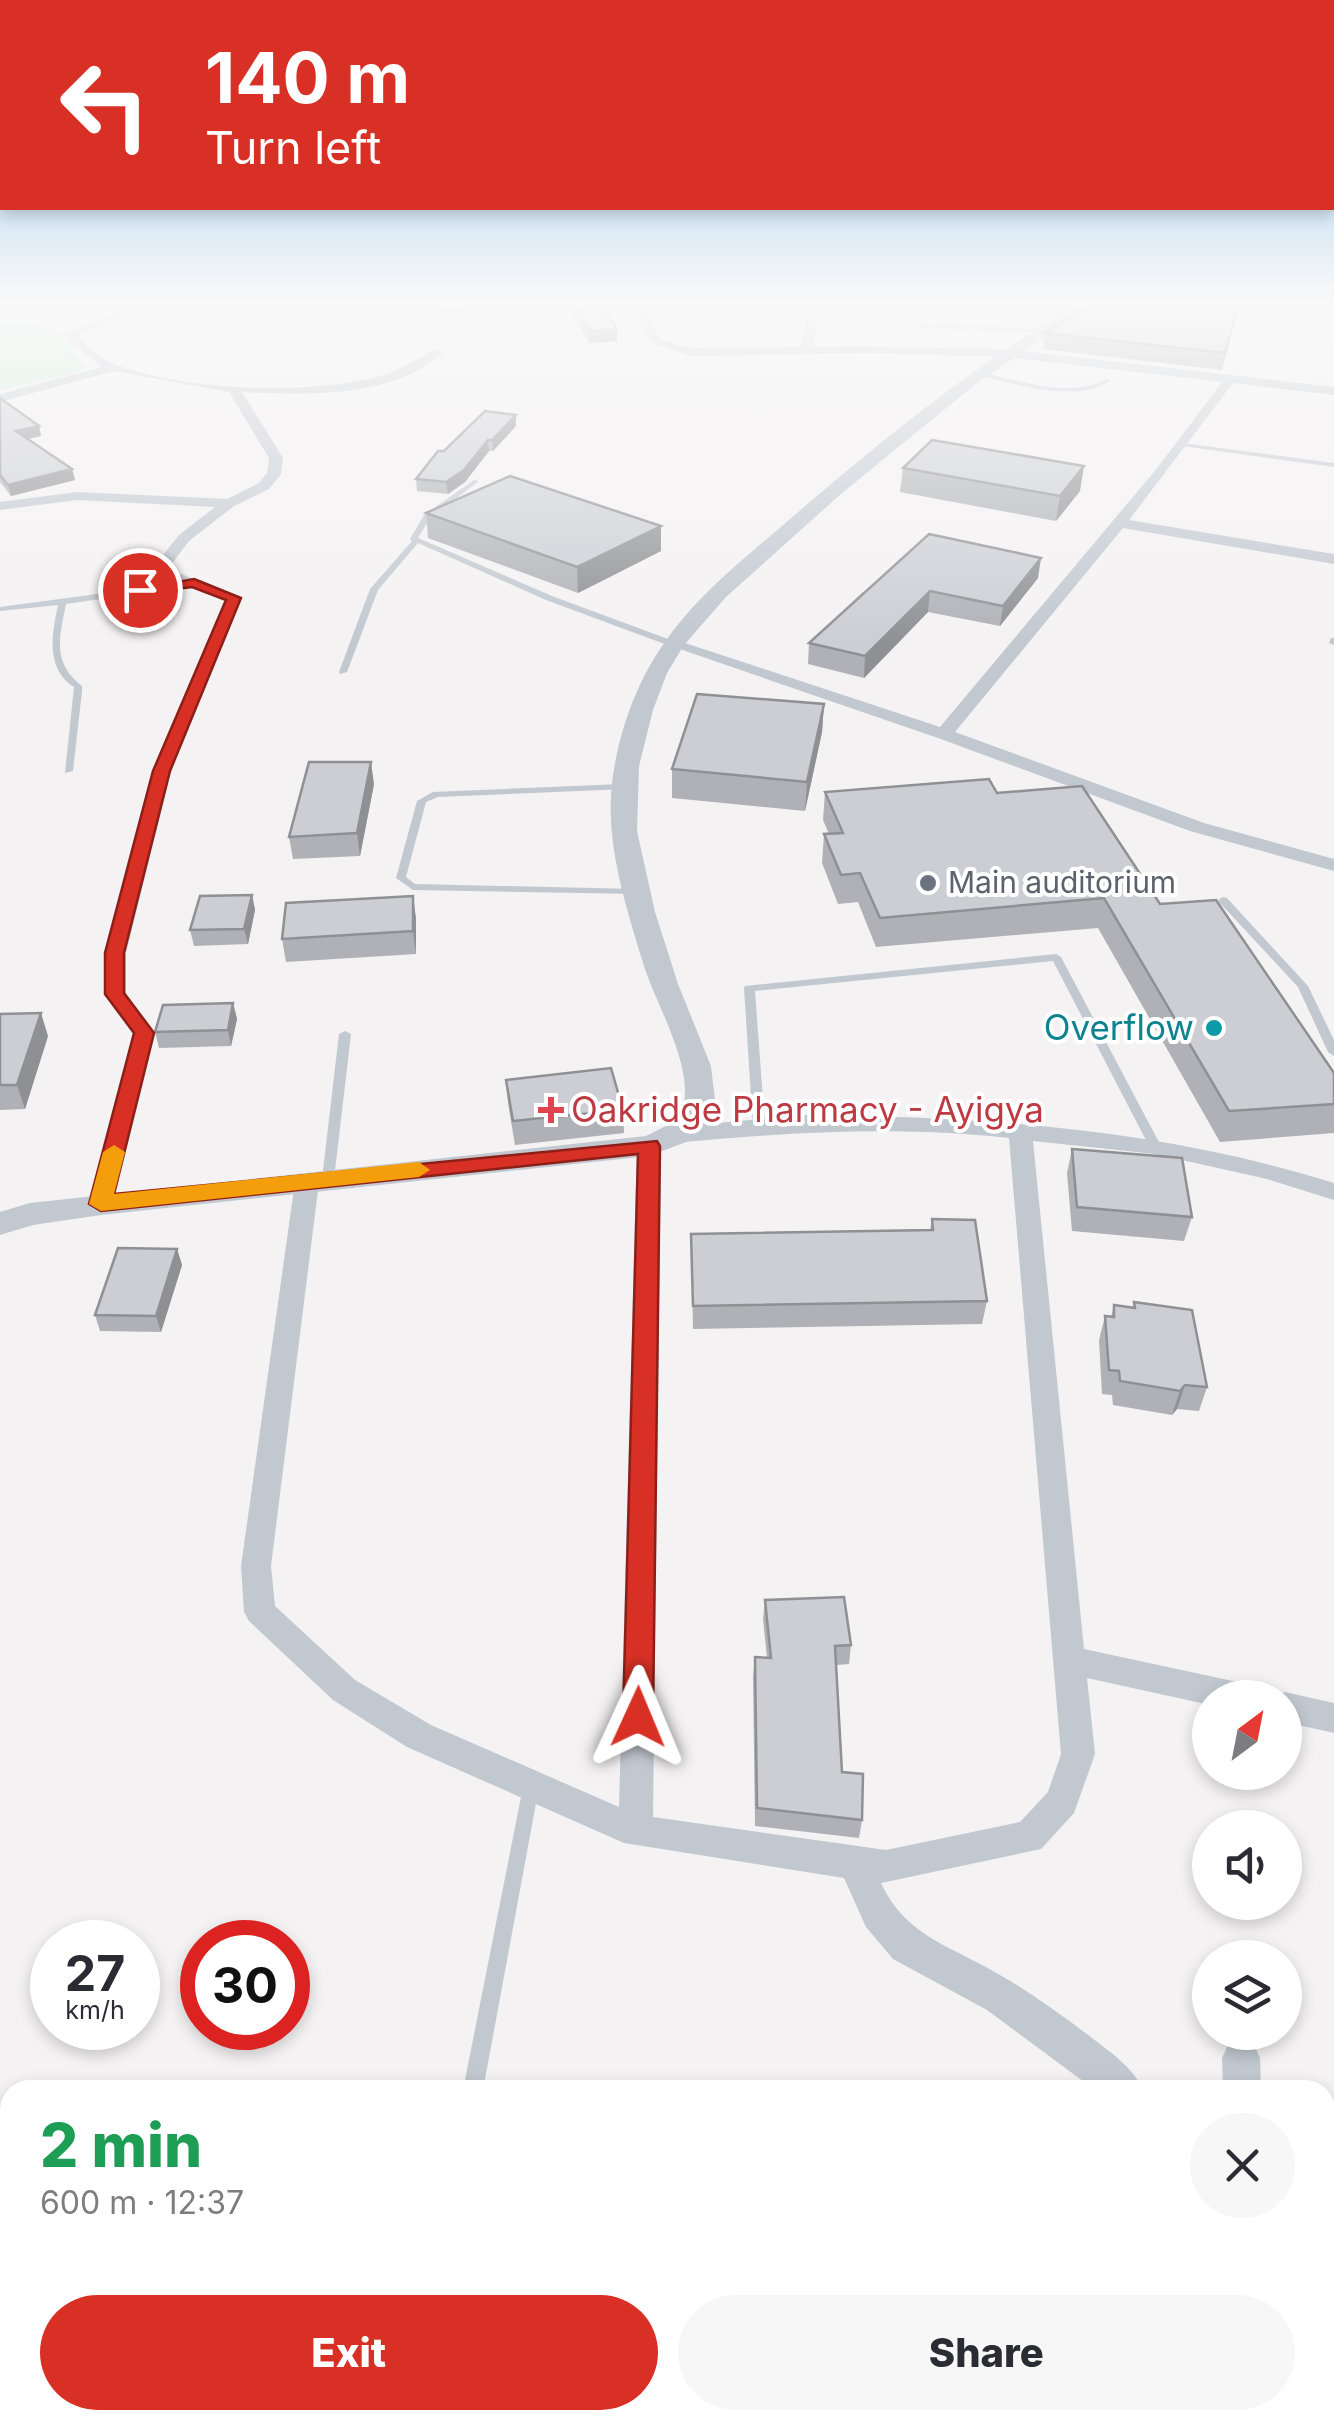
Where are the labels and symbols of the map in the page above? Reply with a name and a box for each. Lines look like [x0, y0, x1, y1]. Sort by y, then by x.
pin [98, 548, 183, 633]
place label: Main auditorium [948, 864, 1176, 900]
marker: Main auditorium [917, 872, 939, 894]
place label: Overflow [1044, 1006, 1194, 1048]
marker: Overflow [1203, 1017, 1225, 1039]
place label: Oakridge Pharmacy - Ayigya [571, 1088, 1044, 1130]
marker: Oakridge Pharmacy - Ayigya [540, 1099, 562, 1121]
position arrow [586, 1665, 690, 1769]
north arrow [1192, 1680, 1302, 1790]
speed limit sign: 30 [180, 1920, 310, 2050]

